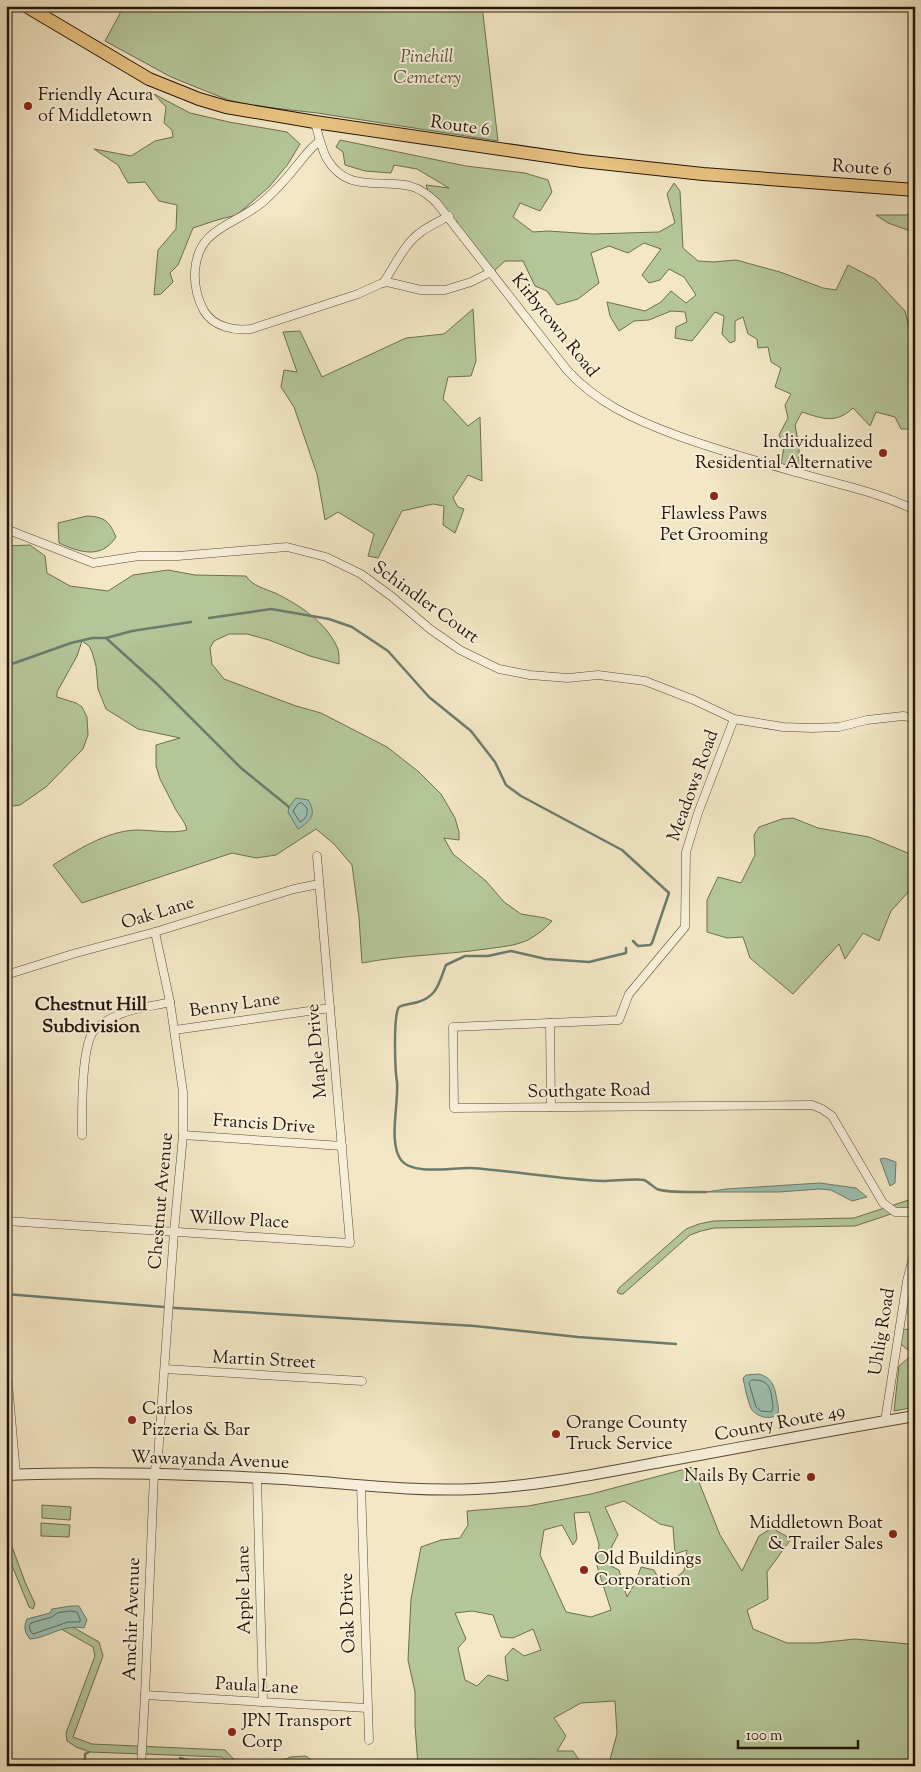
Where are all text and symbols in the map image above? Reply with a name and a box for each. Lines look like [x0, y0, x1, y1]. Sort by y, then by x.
park label: Pinehill Cemetery [393, 45, 461, 92]
place label: Friendly Acura of Middletown [38, 83, 153, 130]
marker: Friendly Acura of Middletown [22, 100, 34, 112]
street label: Route 6 [429, 110, 492, 144]
street label: Route 6 [831, 154, 893, 184]
street label: Kirbytown Road [504, 269, 604, 383]
place label: Individualized Residential Alternative [695, 430, 873, 477]
marker: Individualized Residential Alternative [877, 447, 889, 459]
marker: Flawless Paws Pet Grooming [708, 490, 720, 502]
place label: Flawless Paws Pet Grooming [660, 502, 768, 549]
street label: Schindler Court [366, 555, 484, 651]
street label: Meadows Road [662, 727, 726, 845]
street label: Oak Lane [118, 891, 198, 937]
street label: Benny Lane [188, 987, 282, 1025]
district label: Chestnut Hill Subdivision [35, 992, 148, 1041]
street label: Maple Drive [301, 1003, 335, 1099]
street label: Southgate Road [527, 1078, 651, 1106]
street label: Francis Drive [212, 1108, 316, 1142]
street label: Chestnut Avenue [143, 1131, 181, 1271]
street label: Willow Place [188, 1205, 290, 1237]
street label: Uhlig Road [863, 1286, 903, 1378]
street label: Martin Street [212, 1345, 316, 1377]
place label: Carlos Pizzeria & Bar [142, 1397, 250, 1444]
street label: County Route 49 [713, 1399, 848, 1449]
place label: Orange County Truck Service [566, 1411, 688, 1458]
marker: Carlos Pizzeria & Bar [126, 1414, 138, 1426]
marker: Orange County Truck Service [550, 1428, 562, 1440]
street label: Wawayanda Avenue [130, 1445, 290, 1477]
place label: Nails By Carrie [684, 1464, 801, 1490]
marker: Nails By Carrie [805, 1471, 817, 1483]
place label: Middletown Boat & Trailer Sales [749, 1511, 883, 1558]
marker: Middletown Boat & Trailer Sales [887, 1528, 899, 1540]
street label: Apple Lane [231, 1545, 259, 1635]
place label: Old Buildings Corporation [594, 1547, 701, 1594]
street label: Amchir Avenue [118, 1557, 148, 1681]
marker: Old Buildings Corporation [578, 1564, 590, 1576]
street label: Oak Drive [335, 1572, 363, 1654]
street label: Paula Lane [215, 1672, 299, 1702]
place label: JPN Transport Corp [241, 1709, 352, 1756]
scale bar [738, 1717, 858, 1749]
marker: JPN Transport Corp [226, 1726, 238, 1738]
text: 100 m [746, 1726, 783, 1747]

